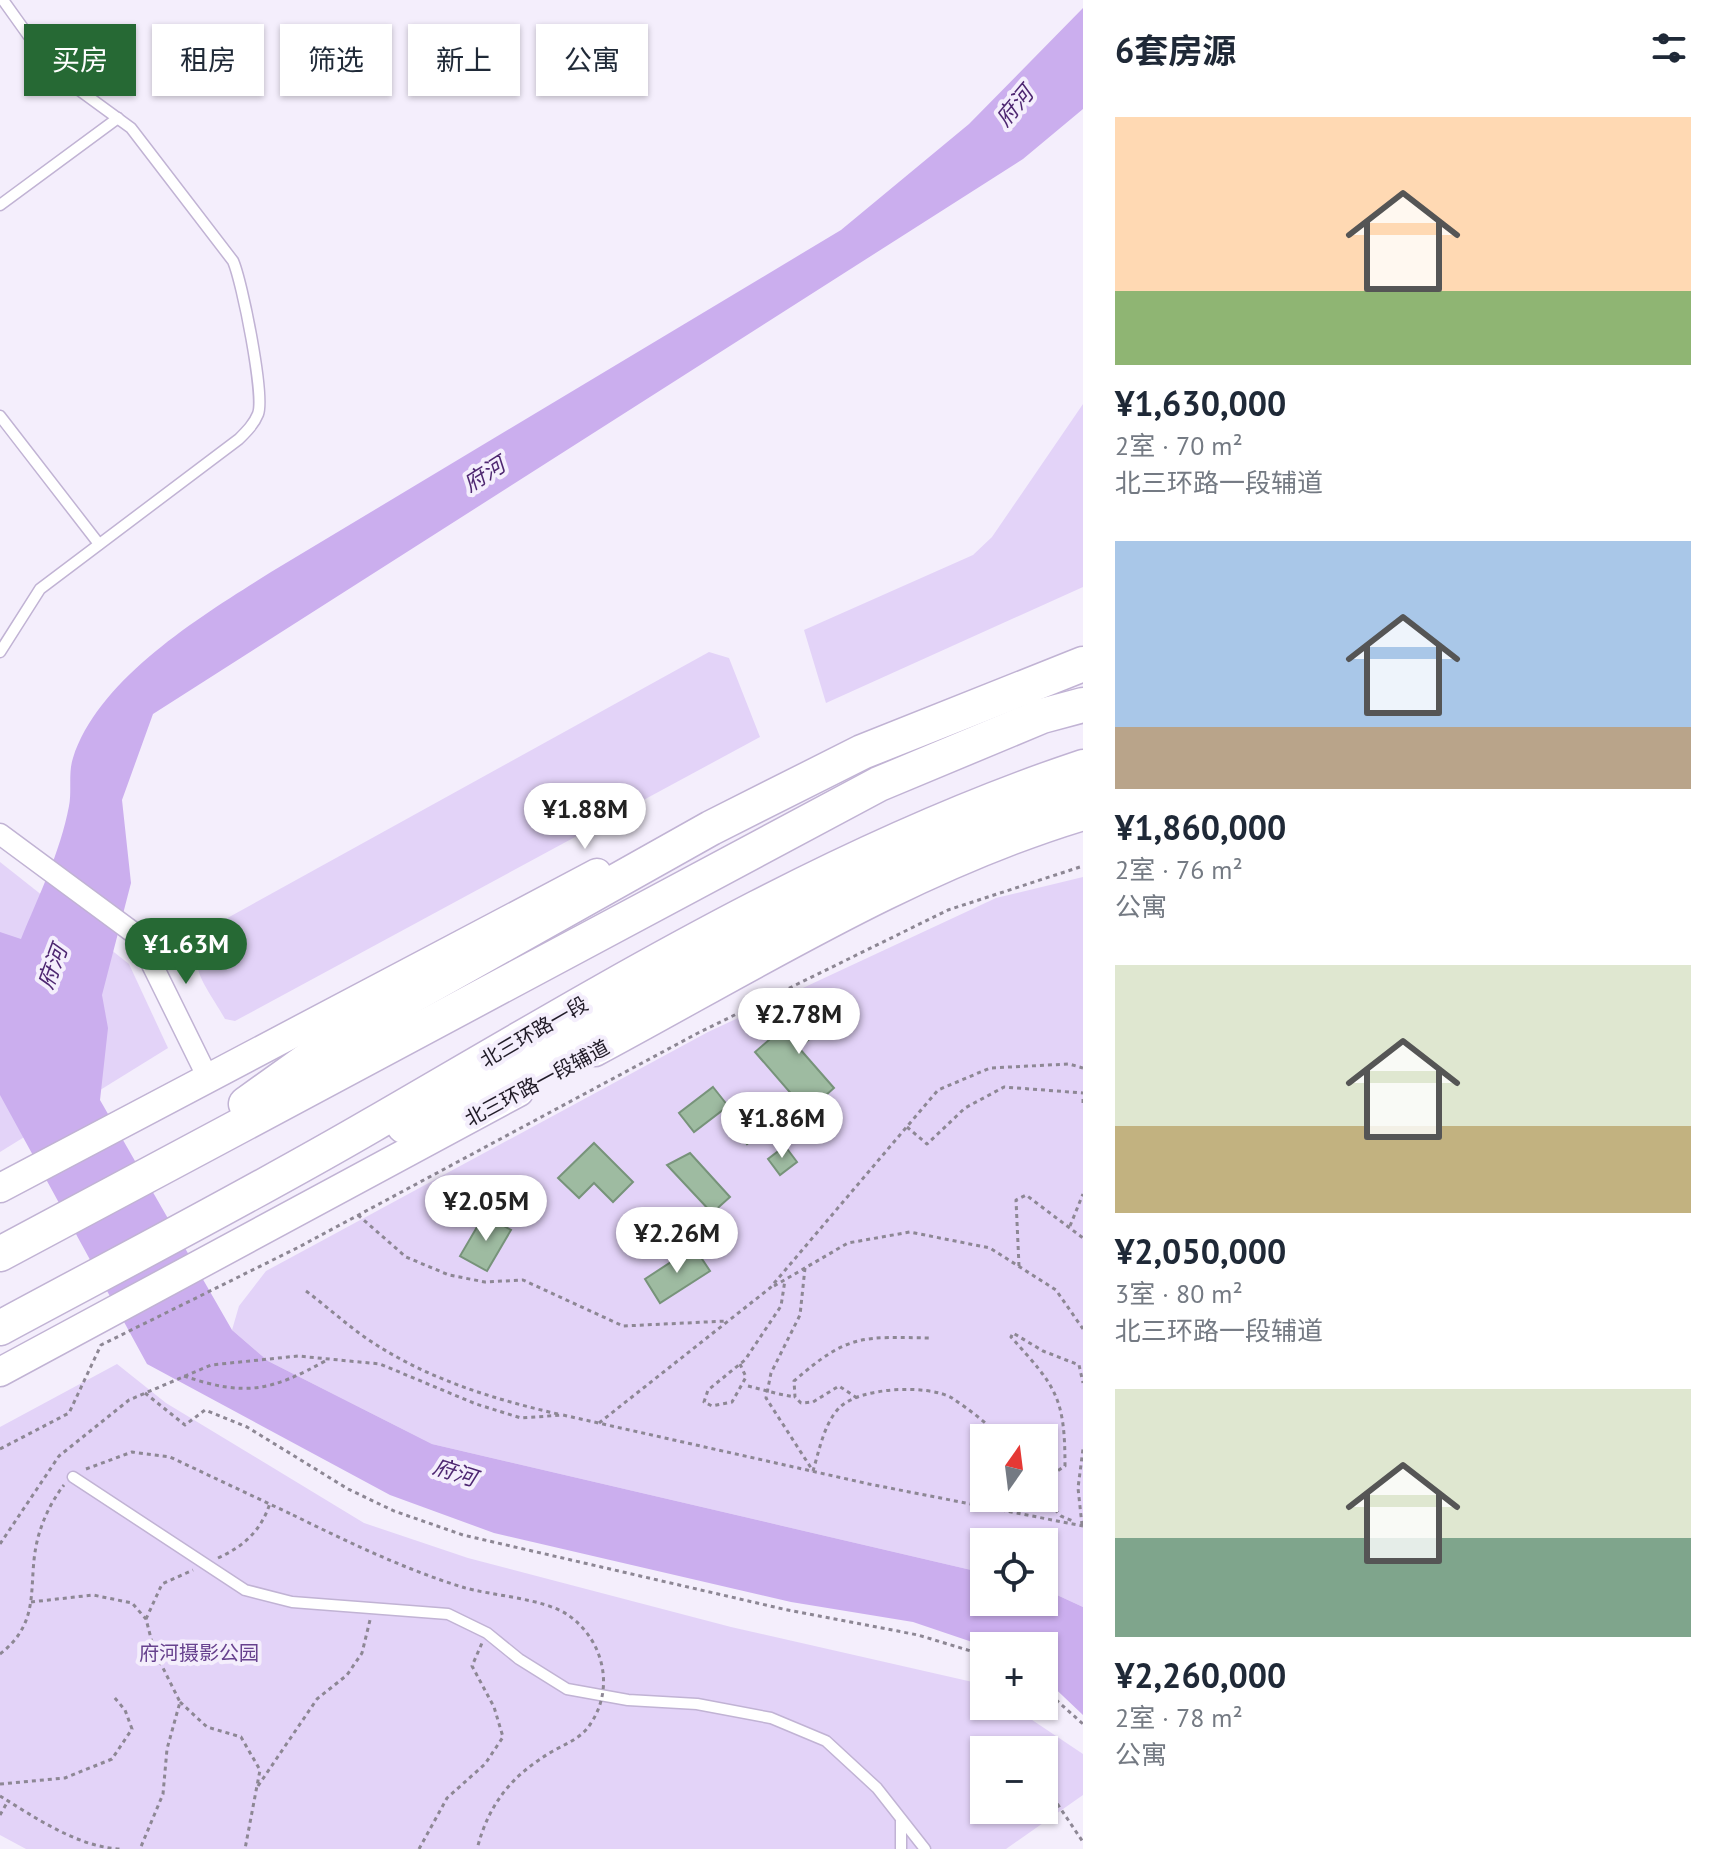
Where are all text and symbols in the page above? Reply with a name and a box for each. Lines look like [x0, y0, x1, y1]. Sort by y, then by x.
chip: 买房 [24, 24, 136, 96]
chip: 租房 [152, 24, 264, 96]
chip: 筛选 [280, 24, 392, 96]
chip: 新上 [408, 24, 520, 96]
chip: 公寓 [536, 24, 648, 96]
icon: filters [1647, 26, 1691, 70]
text: 6套房源 [1115, 28, 1236, 72]
water label: 府河 [989, 77, 1041, 132]
icon: home [1331, 169, 1475, 313]
text: ¥1,630,000 [1115, 381, 1286, 425]
text: 2室 · 70 m² [1115, 429, 1243, 462]
water label: 府河 [458, 448, 513, 498]
text: 北三环路一段辅道 [1115, 466, 1323, 499]
icon: home [1331, 593, 1475, 737]
pin: ¥1.88M [520, 783, 650, 851]
text: ¥1.88M [542, 792, 628, 825]
text: ¥1,860,000 [1115, 805, 1286, 849]
text: 2室 · 76 m² [1115, 853, 1243, 886]
text: 公寓 [1115, 890, 1167, 923]
pin: ¥1.63M [121, 918, 251, 986]
text: ¥1.63M [143, 927, 229, 960]
water label: 府河 [31, 938, 74, 993]
pin: ¥2.78M [734, 988, 864, 1056]
street label: 北三环路一段 [476, 991, 592, 1073]
text: ¥2.78M [756, 997, 842, 1030]
icon: home [1331, 1017, 1475, 1161]
street label: 北三环路一段辅道 [460, 1034, 614, 1132]
pin: ¥1.86M [717, 1092, 847, 1160]
text: ¥1.86M [739, 1101, 825, 1134]
pin: ¥2.05M [421, 1175, 551, 1243]
text: ¥2.05M [443, 1184, 529, 1217]
pin: ¥2.26M [612, 1207, 742, 1275]
text: ¥2.26M [634, 1216, 720, 1249]
text: ¥2,050,000 [1115, 1229, 1286, 1273]
text: 3室 · 80 m² [1115, 1277, 1243, 1310]
text: 北三环路一段辅道 [1115, 1314, 1323, 1347]
north arrow [970, 1424, 1058, 1512]
map controls [970, 1424, 1058, 1824]
icon: home [1331, 1441, 1475, 1585]
water label: 府河 [430, 1452, 484, 1493]
button: locate [970, 1528, 1058, 1616]
button: + [970, 1632, 1058, 1720]
park label: 府河摄影公园 [139, 1640, 259, 1666]
text: ¥2,260,000 [1115, 1653, 1286, 1697]
text: 2室 · 78 m² [1115, 1701, 1243, 1734]
button: − [970, 1736, 1058, 1824]
text: 公寓 [1115, 1738, 1167, 1771]

